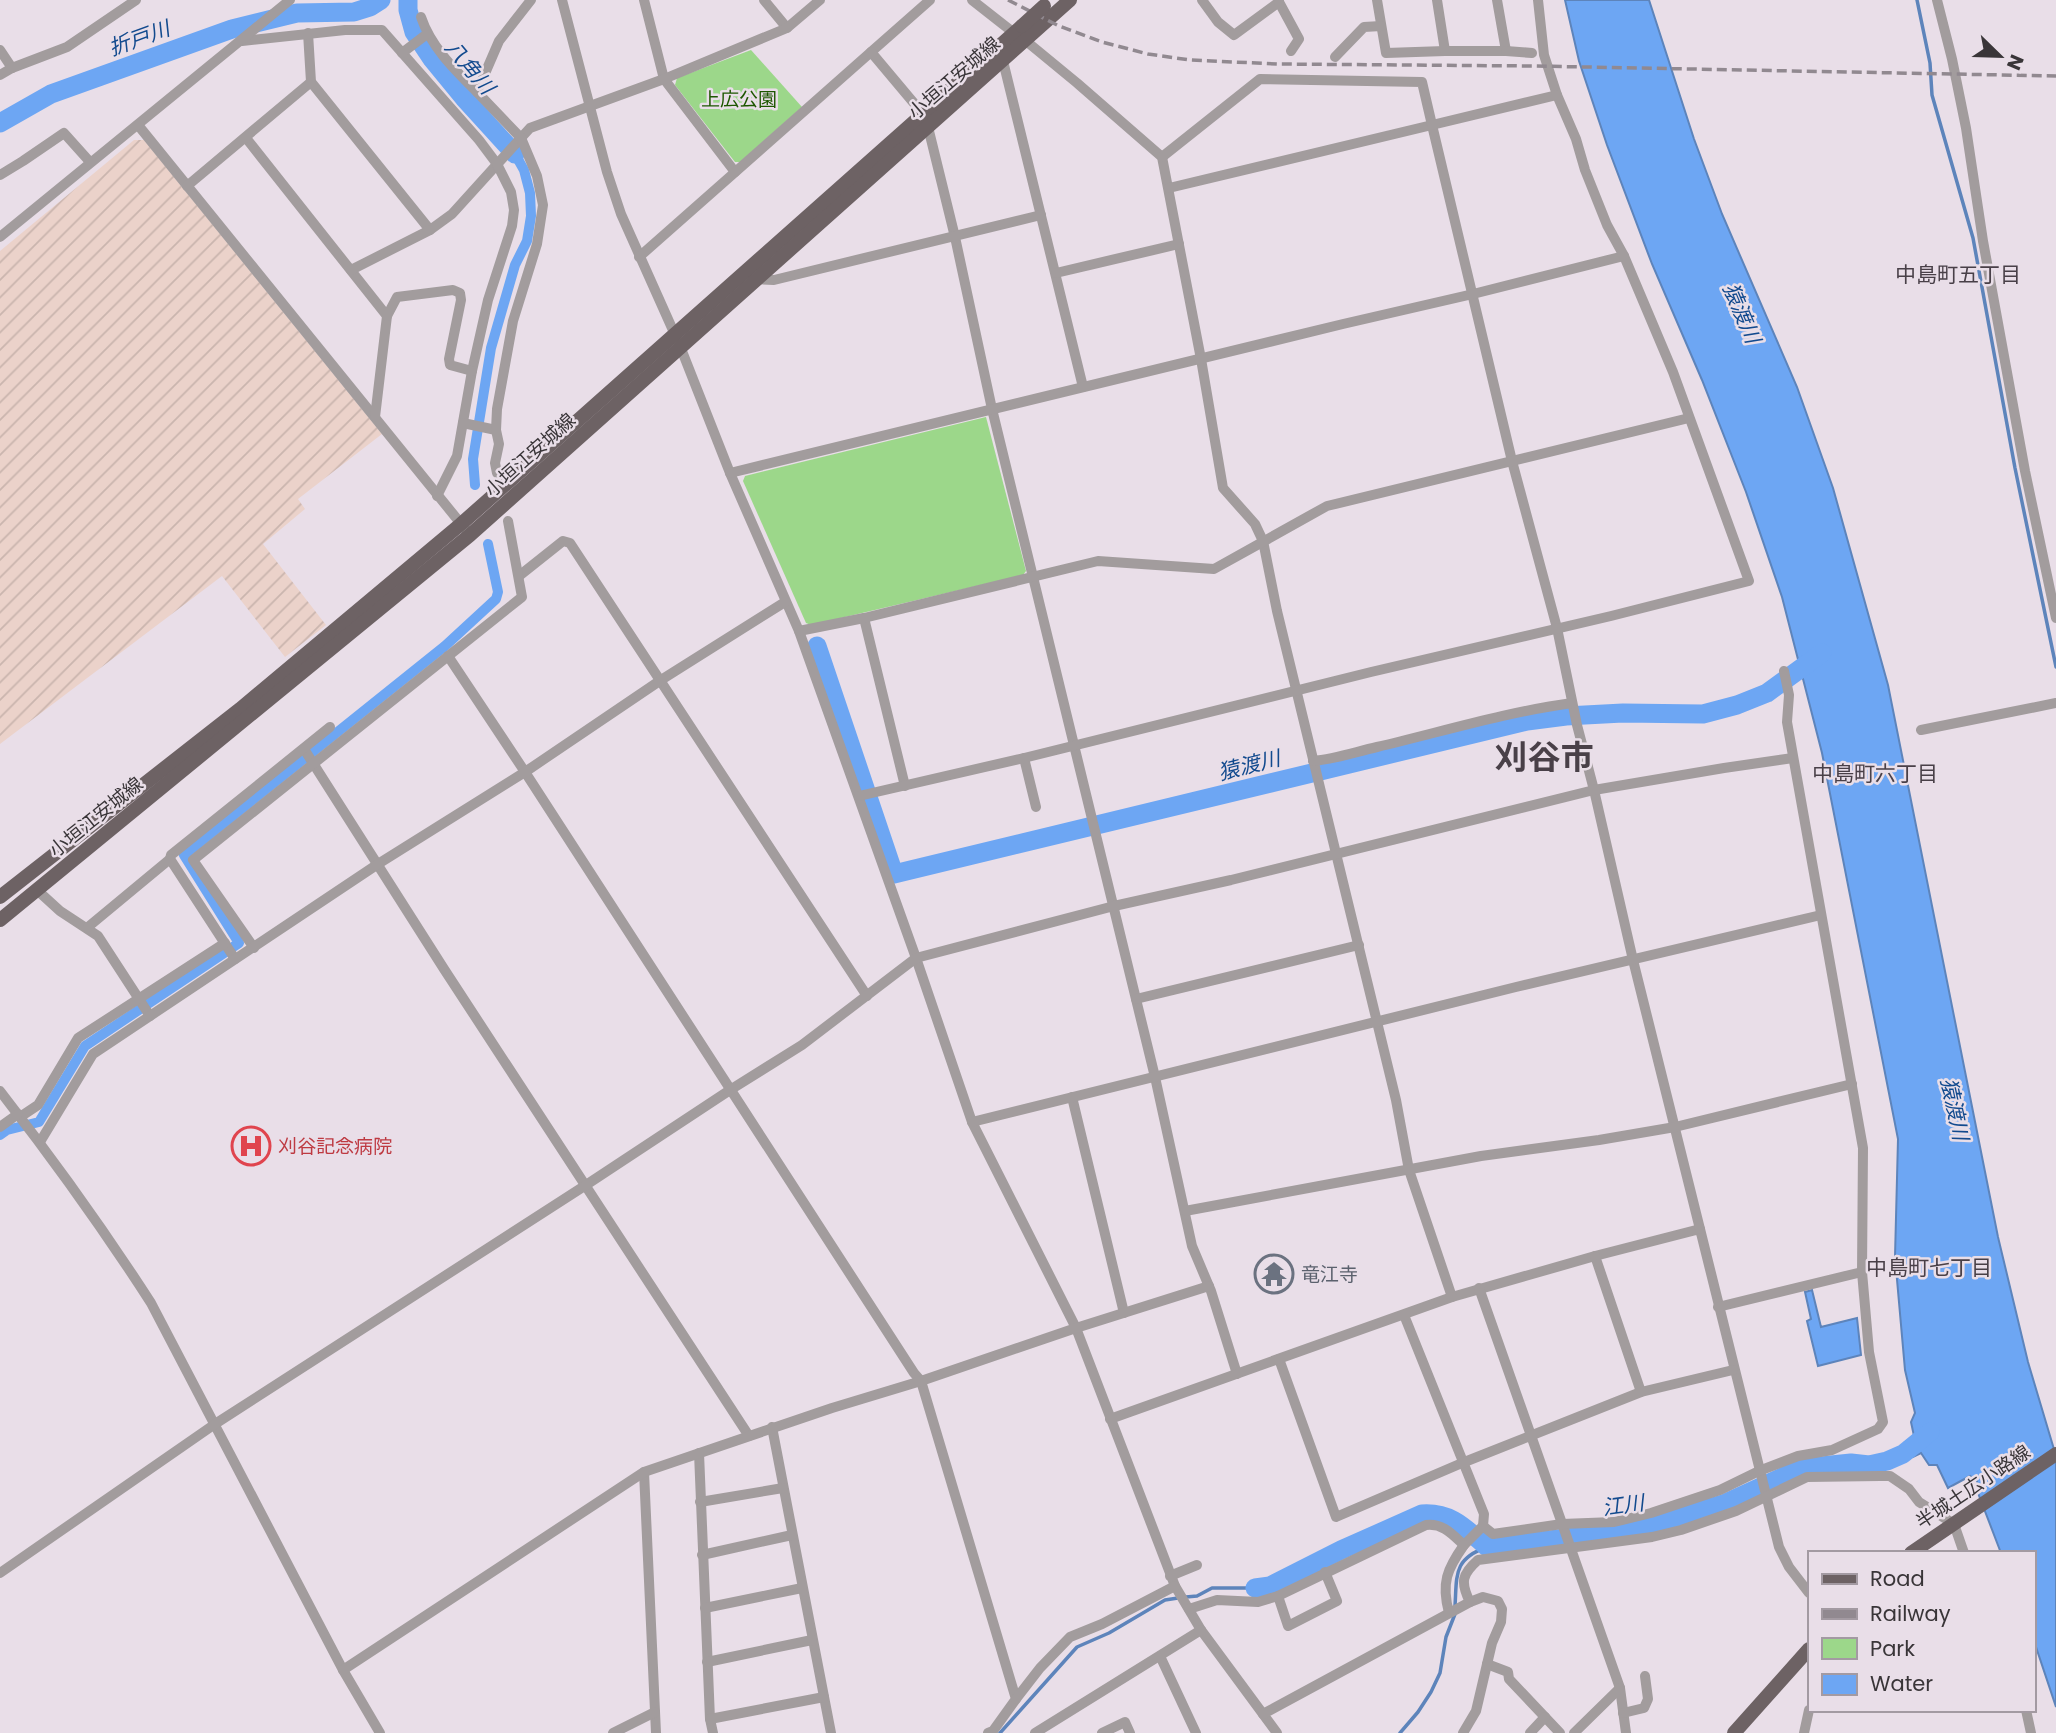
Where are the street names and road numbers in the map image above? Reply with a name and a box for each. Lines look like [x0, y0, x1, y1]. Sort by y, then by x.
street label: 小垣江安城線 [902, 30, 1006, 126]
street label: 小垣江安城線 [479, 407, 581, 503]
street label: 小垣江安城線 [43, 771, 149, 863]
street label: 半城土広小路線 [1910, 1439, 2036, 1535]

